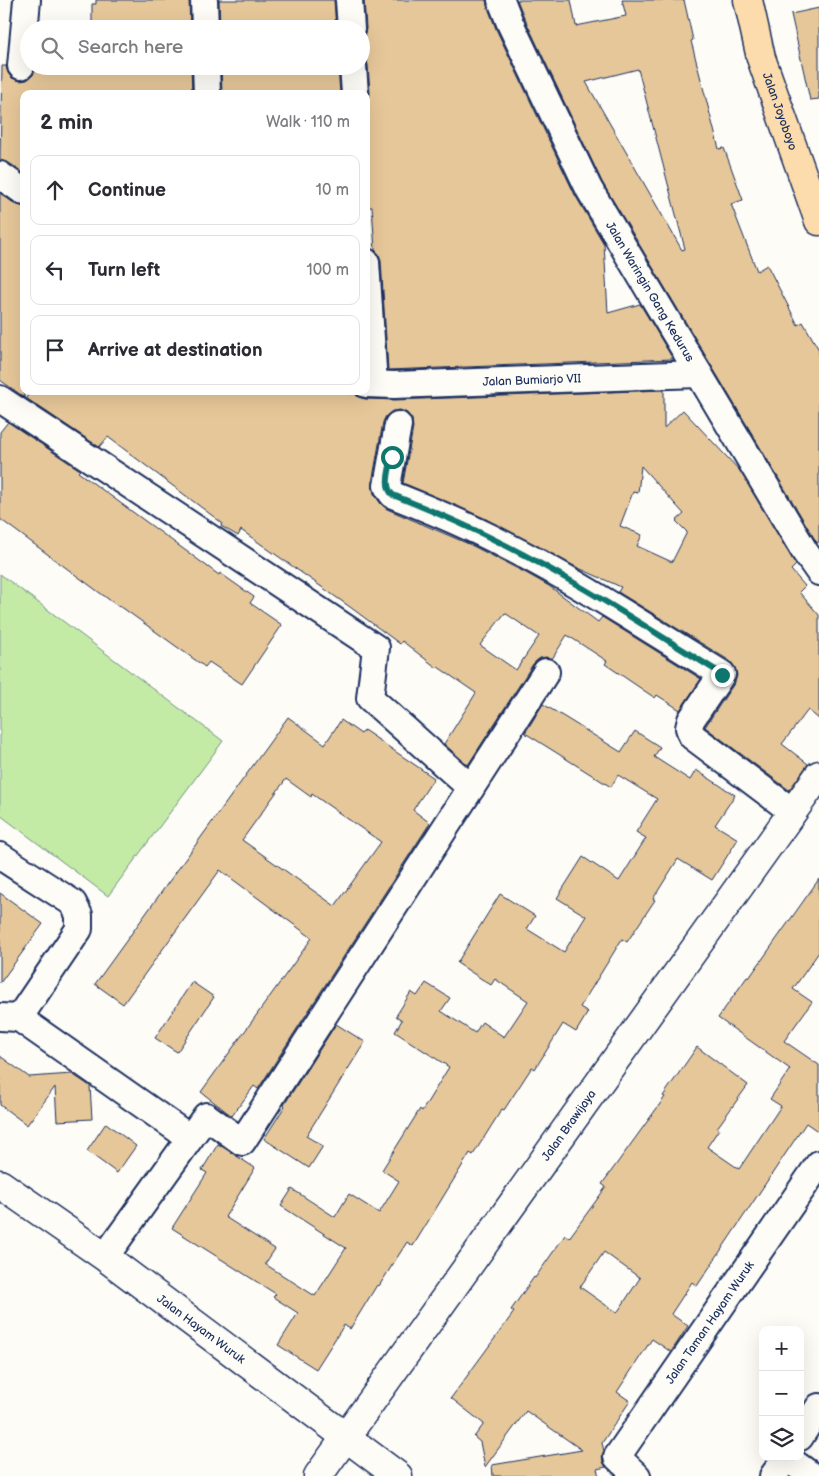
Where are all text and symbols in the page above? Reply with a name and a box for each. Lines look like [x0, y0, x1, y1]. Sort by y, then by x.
search box [20, 20, 370, 75]
icon: search [38, 34, 66, 62]
text: Search here [78, 36, 183, 59]
street label: Jalan Joyoboyo [759, 70, 800, 153]
text: 2 min [40, 110, 93, 135]
text: Walk · 110 m [266, 113, 350, 132]
icon: ahead [41, 176, 69, 204]
text: Continue [88, 179, 166, 202]
text: 10 m [316, 181, 349, 200]
street label: Jalan Waringin Gang Kedurus [602, 219, 697, 365]
icon: left [41, 256, 69, 284]
text: Turn left [88, 259, 160, 282]
text: 100 m [306, 261, 349, 280]
icon: arrive [41, 336, 69, 364]
text: Arrive at destination [88, 339, 263, 362]
street label: Jalan Bumiarjo VII [482, 371, 582, 390]
route start [381, 446, 404, 469]
route end [711, 664, 734, 687]
street label: Jalan Brawijaya [539, 1087, 600, 1164]
street label: Jalan Taman Hayam Wuruk [663, 1258, 758, 1387]
street label: Jalan Hayam Wuruk [154, 1291, 248, 1367]
map controls [759, 1326, 804, 1461]
button: + [759, 1326, 804, 1371]
button: − [759, 1371, 804, 1416]
button: layers [759, 1416, 804, 1461]

